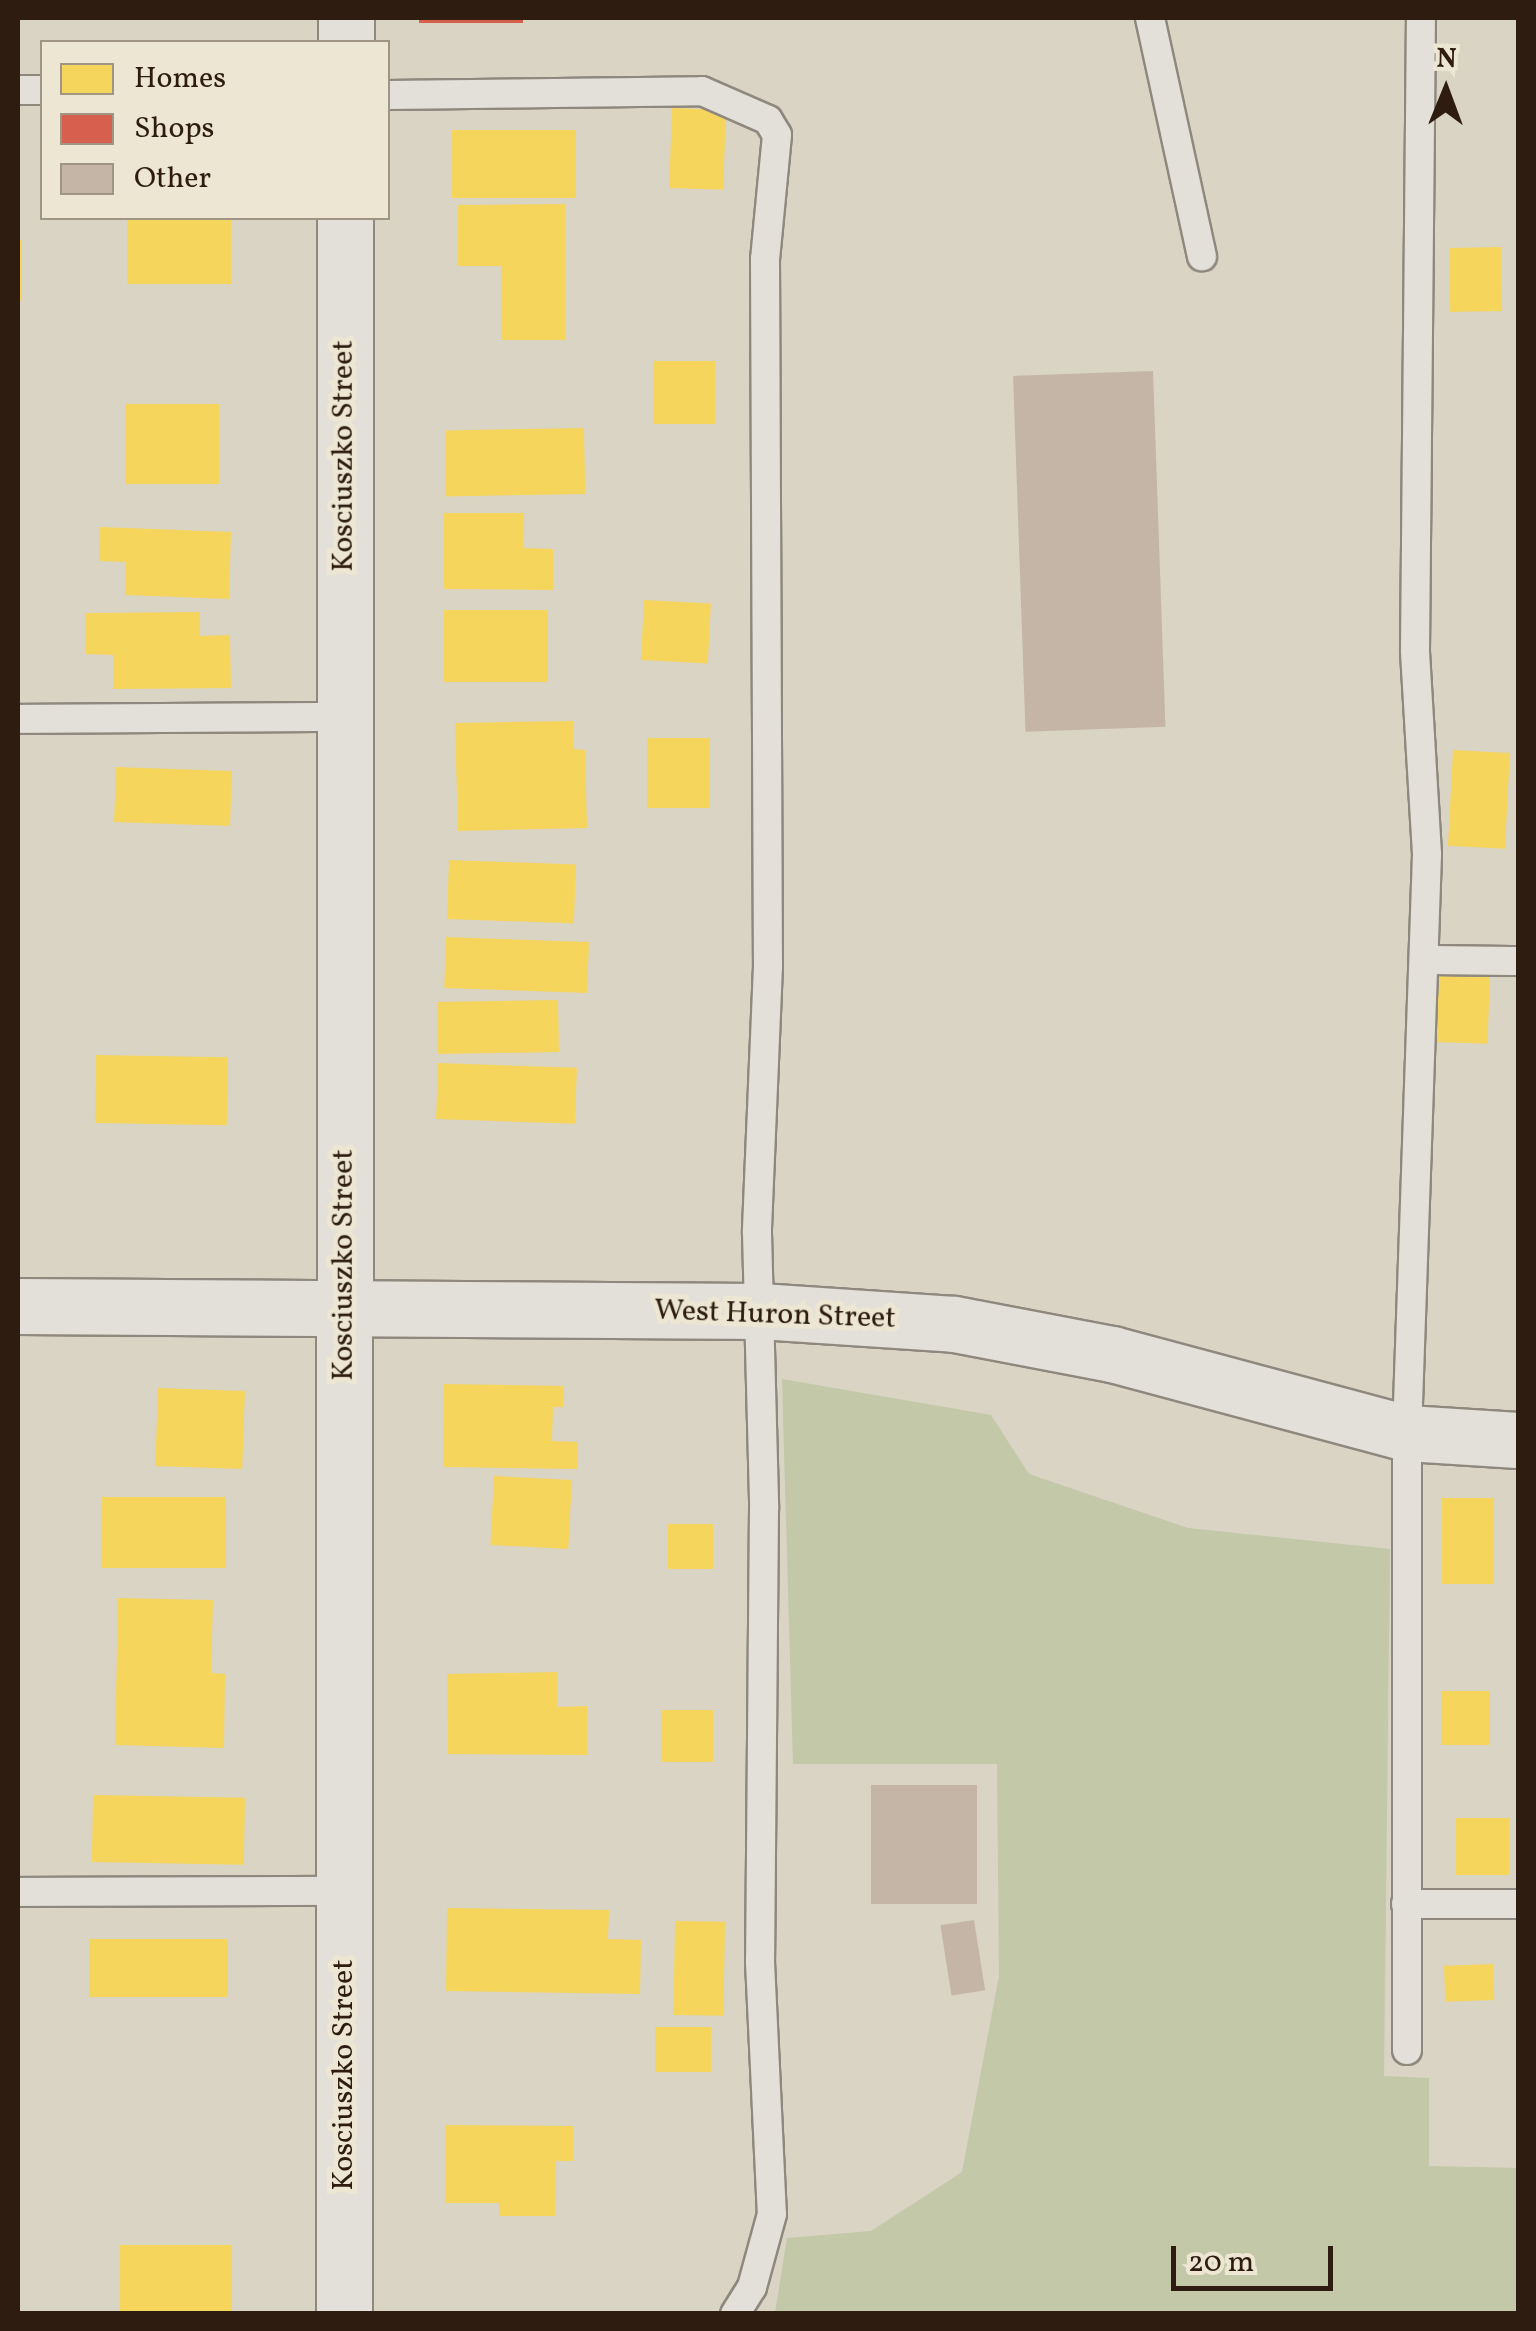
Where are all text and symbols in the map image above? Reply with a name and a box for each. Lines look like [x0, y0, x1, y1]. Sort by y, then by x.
legend [40, 40, 390, 220]
north arrow [1396, 40, 1496, 140]
text: N [1436, 40, 1457, 79]
text: Homes [134, 58, 226, 100]
text: Shops [134, 108, 214, 150]
text: Other [134, 158, 211, 200]
street label: Kosciuszko Street [326, 340, 362, 572]
street label: Kosciuszko Street [326, 1149, 362, 1381]
street label: West Huron Street [654, 1293, 896, 1337]
street label: Kosciuszko Street [326, 1959, 362, 2191]
scale bar [1176, 2226, 1338, 2288]
text: 20 m [1188, 2242, 1254, 2284]

